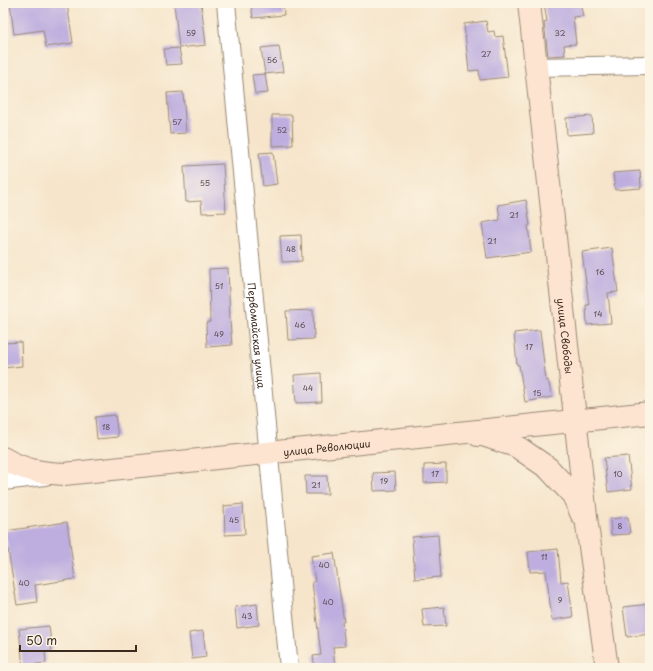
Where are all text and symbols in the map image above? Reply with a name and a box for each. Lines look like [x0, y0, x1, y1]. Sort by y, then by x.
house number: 59 [186, 27, 196, 39]
house number: 32 [555, 27, 566, 39]
house number: 27 [481, 48, 491, 60]
house number: 56 [267, 54, 278, 66]
house number: 57 [172, 116, 182, 128]
house number: 52 [277, 124, 288, 136]
house number: 55 [200, 177, 210, 189]
house number: 21 [509, 209, 519, 221]
house number: 21 [487, 235, 497, 247]
house number: 48 [286, 243, 296, 255]
house number: 16 [595, 266, 605, 278]
house number: 51 [215, 280, 224, 292]
street label: Первомайская улица [245, 282, 270, 390]
street label: улица Свободы [554, 297, 578, 375]
house number: 14 [594, 308, 602, 320]
house number: 46 [295, 319, 306, 331]
house number: 49 [214, 328, 224, 340]
house number: 17 [525, 341, 534, 353]
house number: 44 [303, 382, 313, 394]
house number: 15 [533, 387, 541, 399]
house number: 18 [102, 421, 110, 433]
street label: улица Революции [283, 435, 371, 459]
house number: 17 [431, 468, 440, 480]
house number: 10 [613, 468, 623, 480]
house number: 19 [380, 475, 388, 487]
house number: 21 [311, 479, 321, 491]
house number: 45 [229, 514, 239, 526]
house number: 8 [618, 520, 623, 532]
house number: 11 [541, 551, 547, 563]
house number: 40 [318, 559, 330, 571]
house number: 40 [18, 577, 30, 589]
house number: 9 [558, 594, 563, 606]
house number: 40 [322, 596, 334, 608]
house number: 43 [242, 610, 252, 622]
scale bar [20, 627, 136, 653]
text: 50 m [26, 631, 57, 649]

